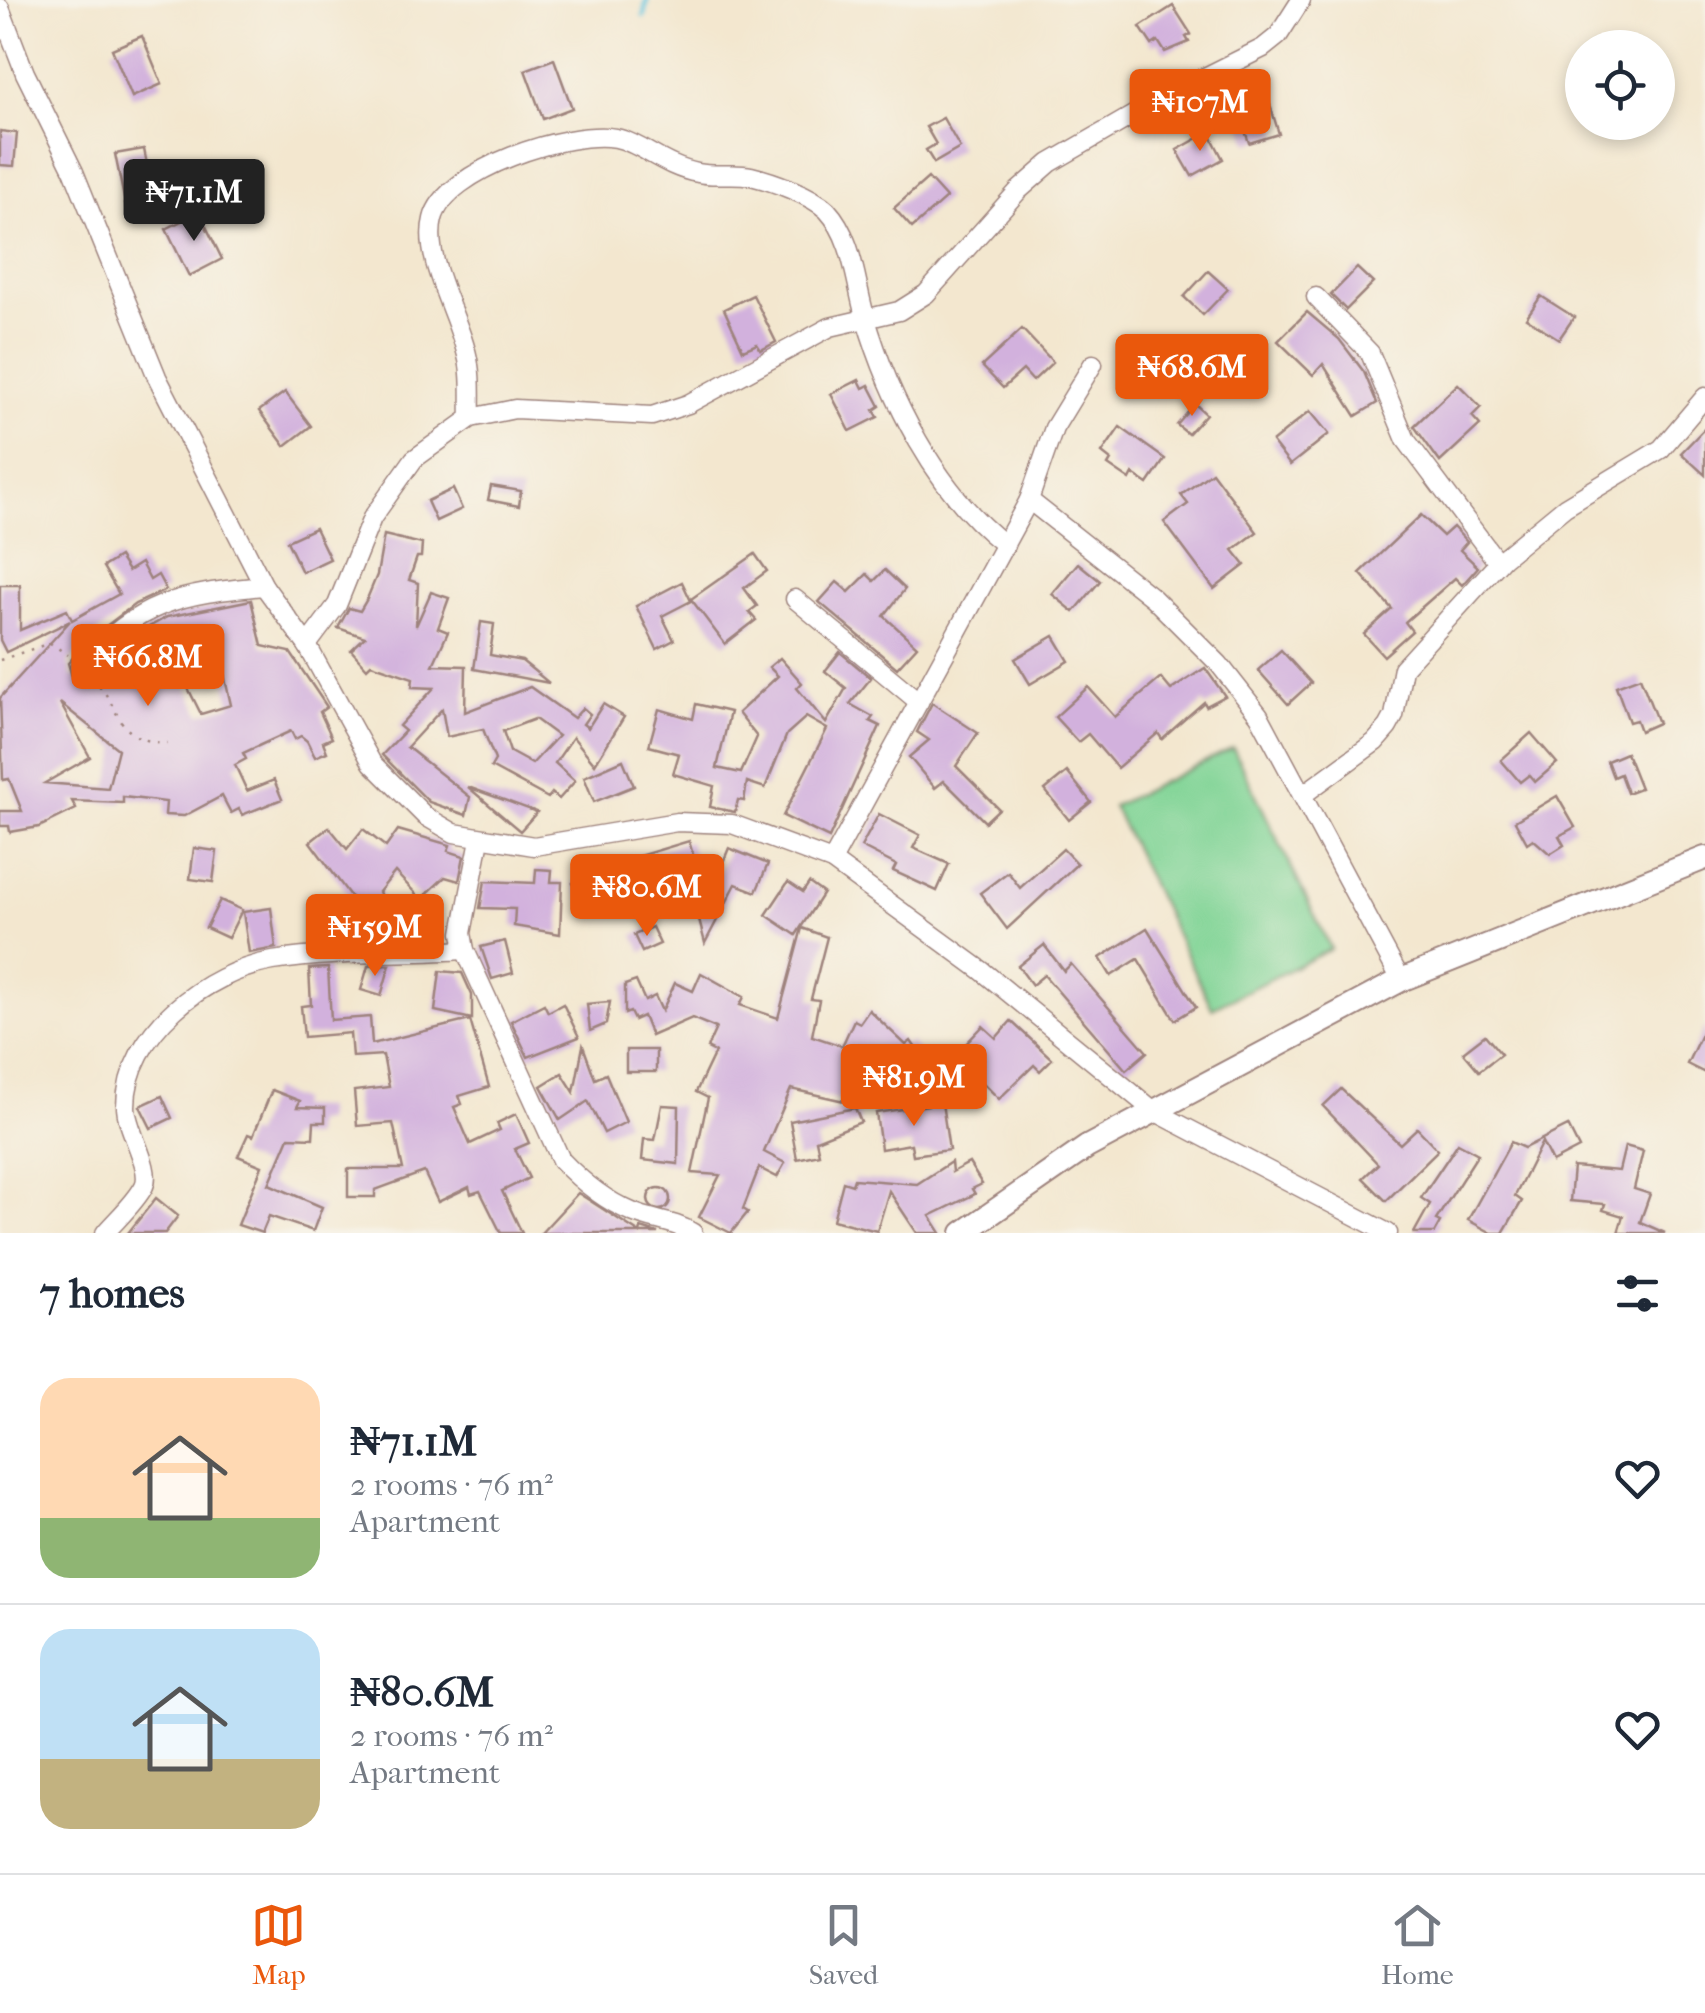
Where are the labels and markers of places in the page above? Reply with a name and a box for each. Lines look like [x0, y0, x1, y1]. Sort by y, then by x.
pin: ₦107M [1130, 69, 1270, 154]
pin: ₦71.1M [113, 159, 275, 244]
pin: ₦68.6M [1111, 334, 1273, 419]
pin: ₦66.8M [67, 624, 229, 709]
pin: ₦80.6M [566, 854, 728, 939]
pin: ₦159M [305, 894, 445, 979]
pin: ₦81.9M [833, 1044, 995, 1129]

